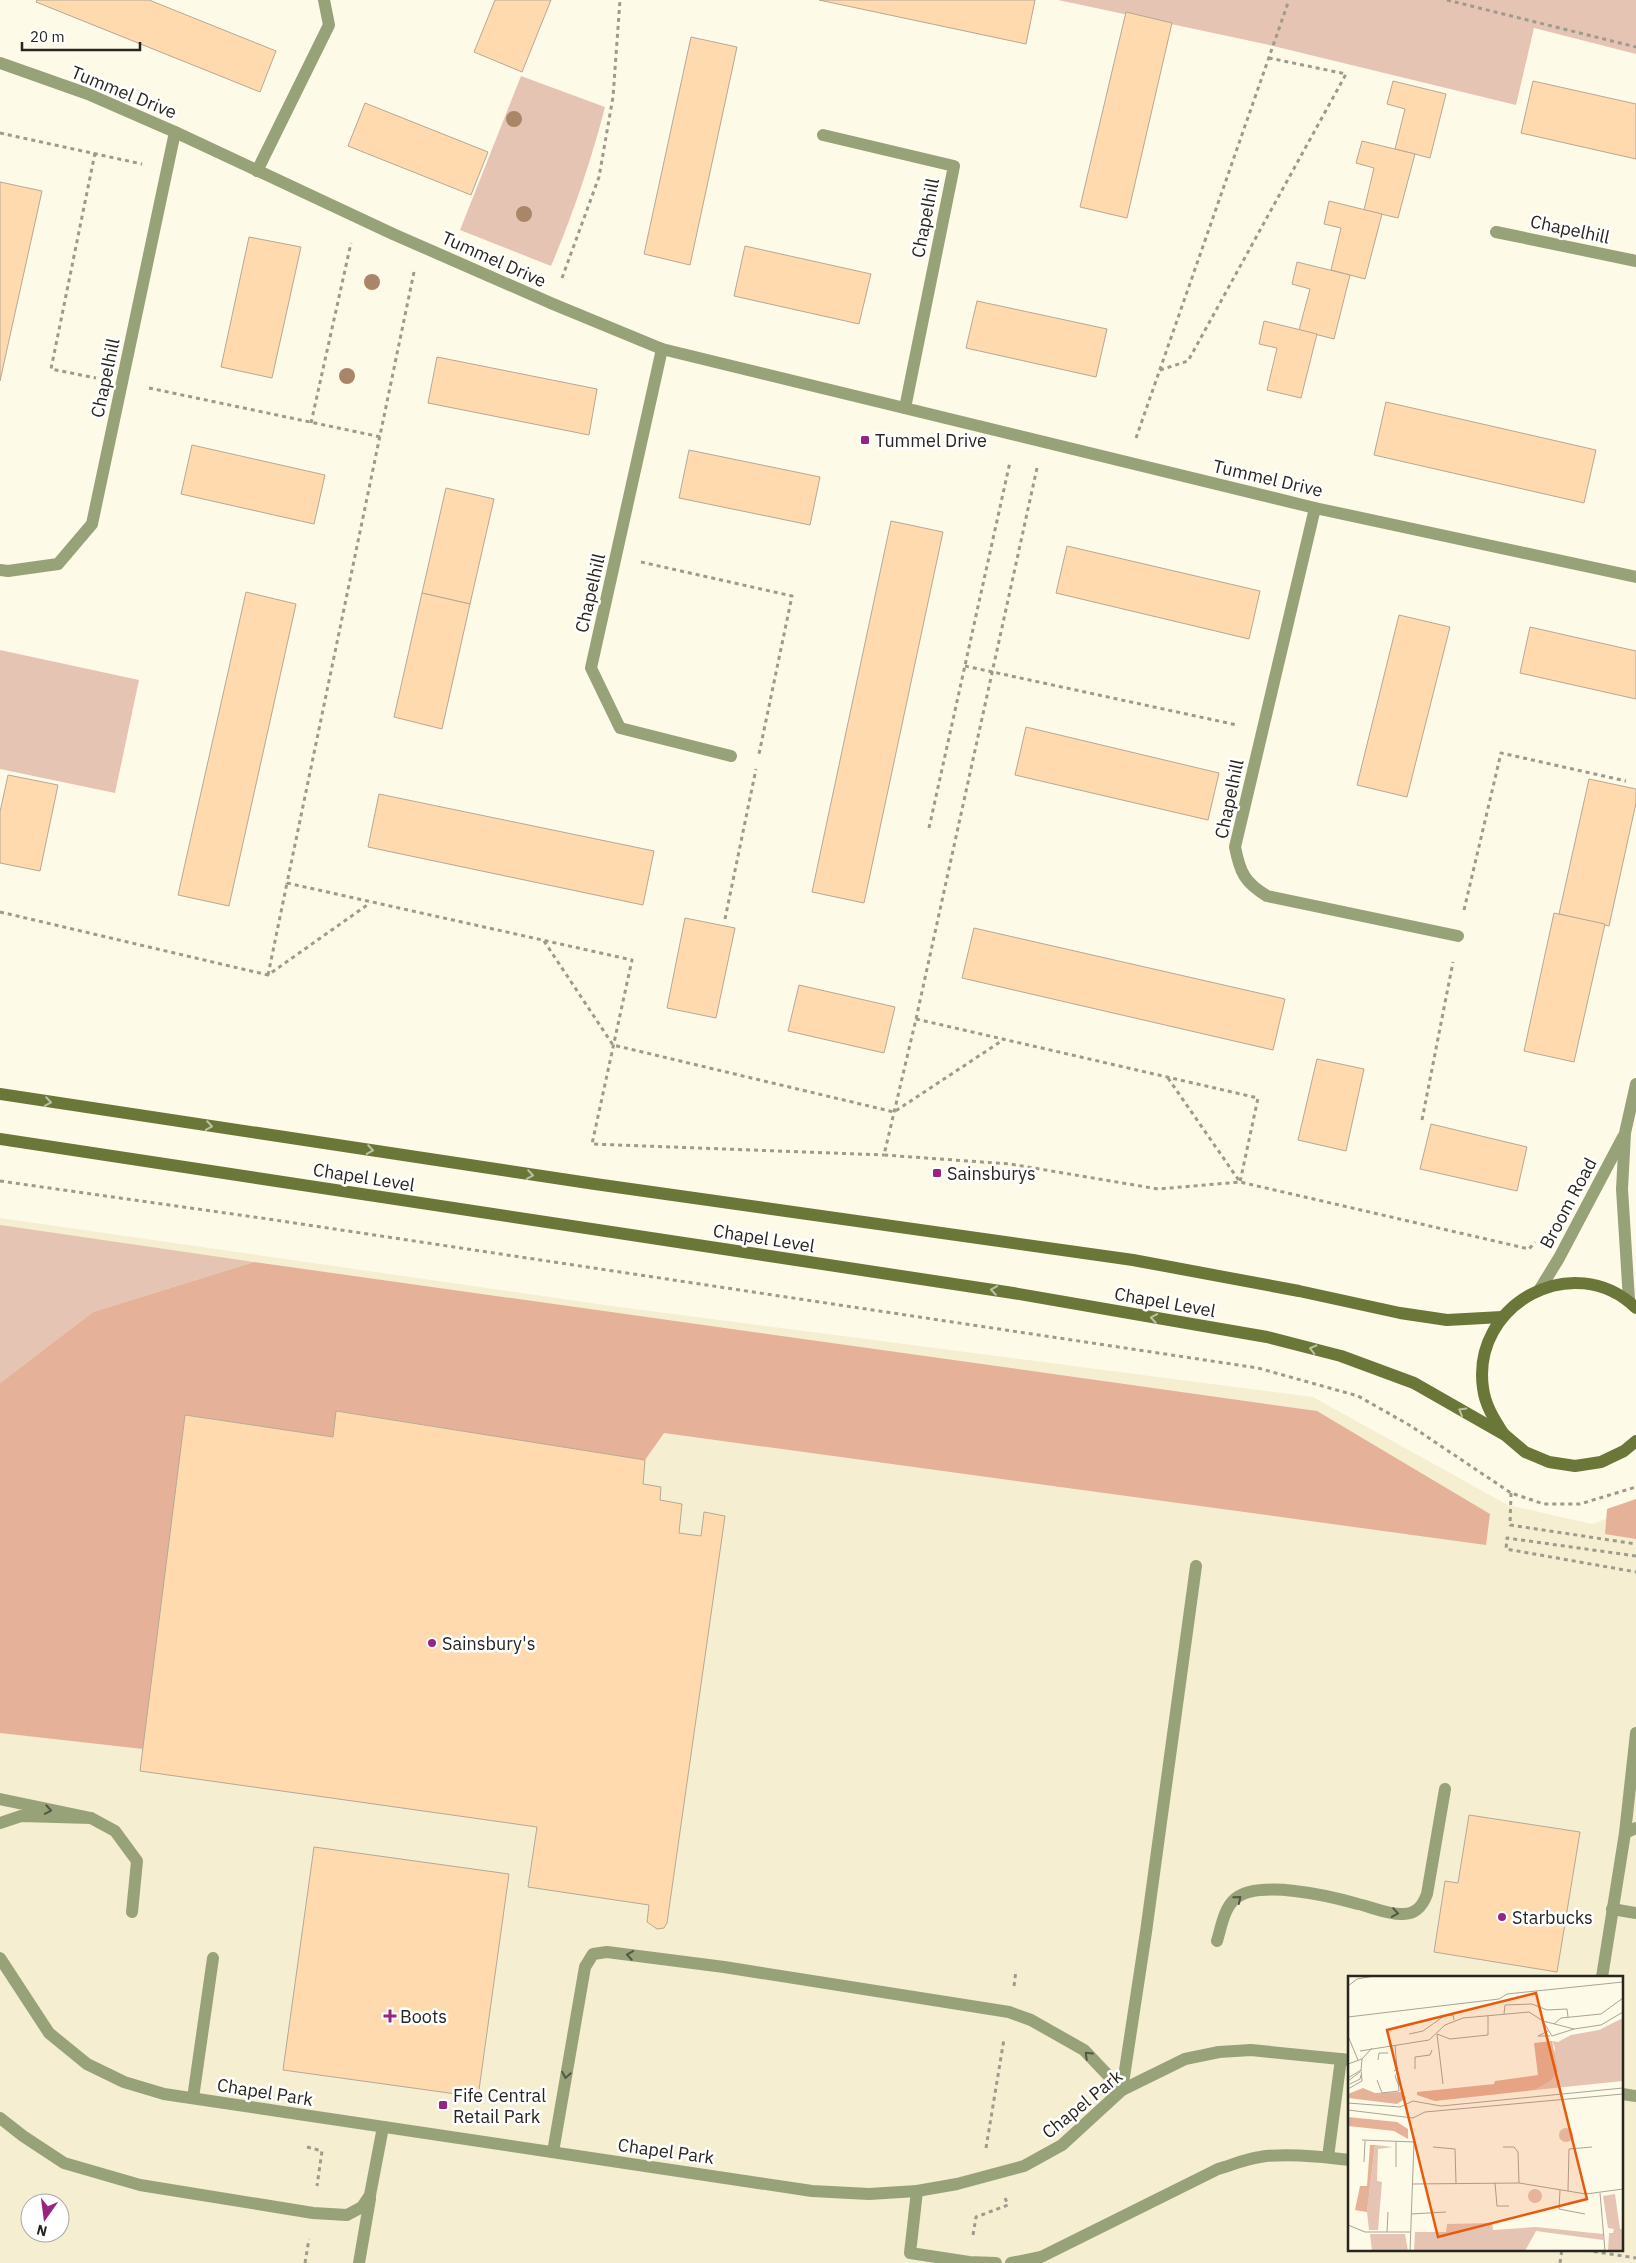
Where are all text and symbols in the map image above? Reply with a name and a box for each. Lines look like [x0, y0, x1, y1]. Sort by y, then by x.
scale bar [22, 20, 140, 52]
text: 20 m [30, 27, 65, 46]
street label: Tummel Drive [68, 60, 180, 124]
street label: Chapelhill [906, 176, 944, 260]
street label: Chapelhill [1528, 209, 1612, 249]
street label: Tummel Drive [438, 226, 550, 292]
street label: Chapelhill [85, 336, 125, 420]
place label: Tummel Drive [875, 429, 987, 452]
marker: Tummel Drive [859, 434, 871, 446]
street label: Tummel Drive [1211, 454, 1325, 502]
street label: Chapelhill [570, 551, 610, 635]
street label: Chapelhill [1209, 757, 1249, 841]
one-way arrow [44, 1096, 53, 1106]
one-way arrow [205, 1120, 213, 1131]
one-way arrow [365, 1145, 374, 1155]
street label: Broom Road [1534, 1154, 1602, 1252]
street label: Chapel Level [312, 1158, 417, 1196]
place label: Sainsburys [947, 1162, 1036, 1185]
marker: Sainsburys [931, 1167, 943, 1179]
one-way arrow [526, 1169, 535, 1179]
street label: Chapel Level [712, 1219, 817, 1257]
street label: Chapel Level [1113, 1282, 1218, 1322]
one-way arrow [989, 1286, 998, 1296]
one-way arrow [1149, 1313, 1158, 1323]
one-way arrow [1309, 1344, 1318, 1355]
one-way arrow [1459, 1407, 1468, 1417]
place label: Sainsbury's [442, 1632, 535, 1655]
marker: Sainsbury's [426, 1637, 438, 1649]
one-way arrow [43, 1804, 52, 1814]
one-way arrow [1232, 1896, 1241, 1904]
place label: Starbucks [1512, 1906, 1593, 1929]
one-way arrow [1391, 1907, 1399, 1917]
marker: Starbucks [1496, 1911, 1508, 1923]
one-way arrow [626, 1950, 634, 1961]
inset map [1348, 1976, 1624, 2250]
place label: Boots [400, 2005, 447, 2028]
marker: Boots [384, 2010, 396, 2022]
one-way arrow [1085, 2052, 1094, 2061]
street label: Chapel Park [1037, 2064, 1127, 2143]
one-way arrow [561, 2070, 571, 2079]
street label: Chapel Park [215, 2073, 315, 2111]
place label: Fife Central Retail Park [453, 2084, 546, 2128]
marker: Fife Central Retail Park [437, 2099, 449, 2111]
street label: Chapel Park [616, 2133, 716, 2169]
north arrow [20, 2193, 70, 2243]
text: N [35, 2221, 49, 2241]

